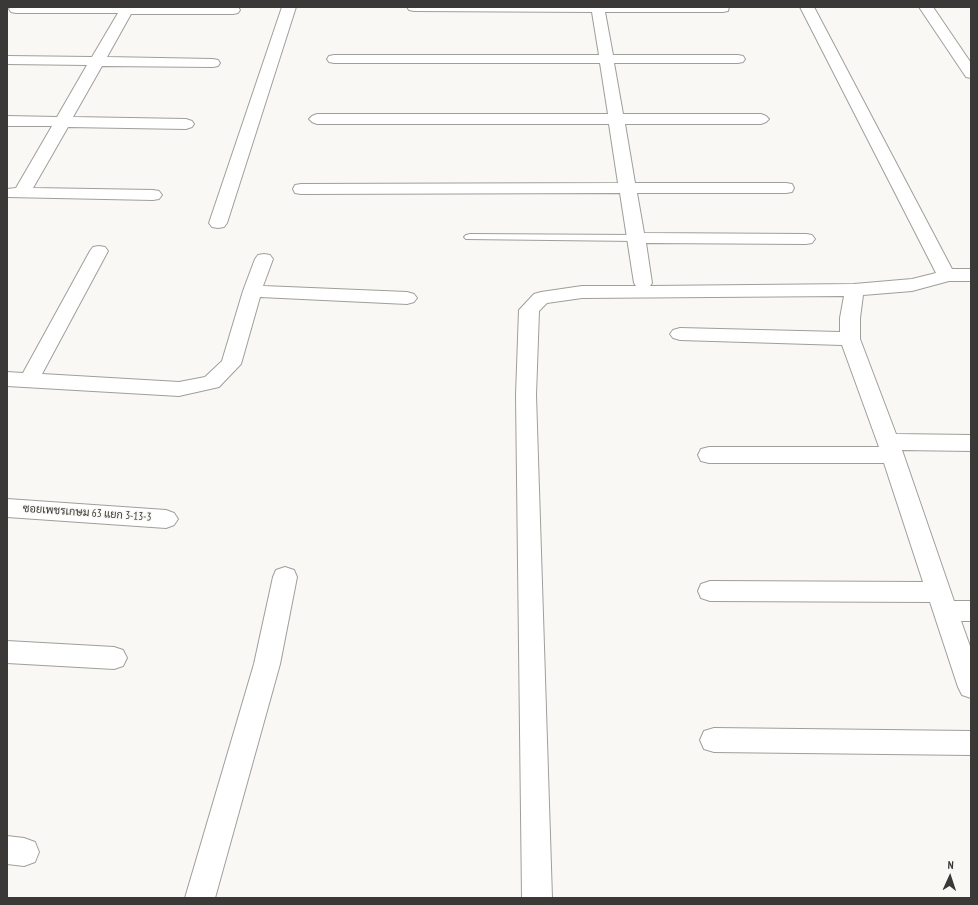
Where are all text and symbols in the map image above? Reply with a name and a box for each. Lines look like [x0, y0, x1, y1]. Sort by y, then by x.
street label: ซอยเพชรเกษม 63 แยก 3-13-3 [22, 502, 152, 524]
north arrow [930, 857, 970, 897]
text: N [947, 858, 954, 872]

